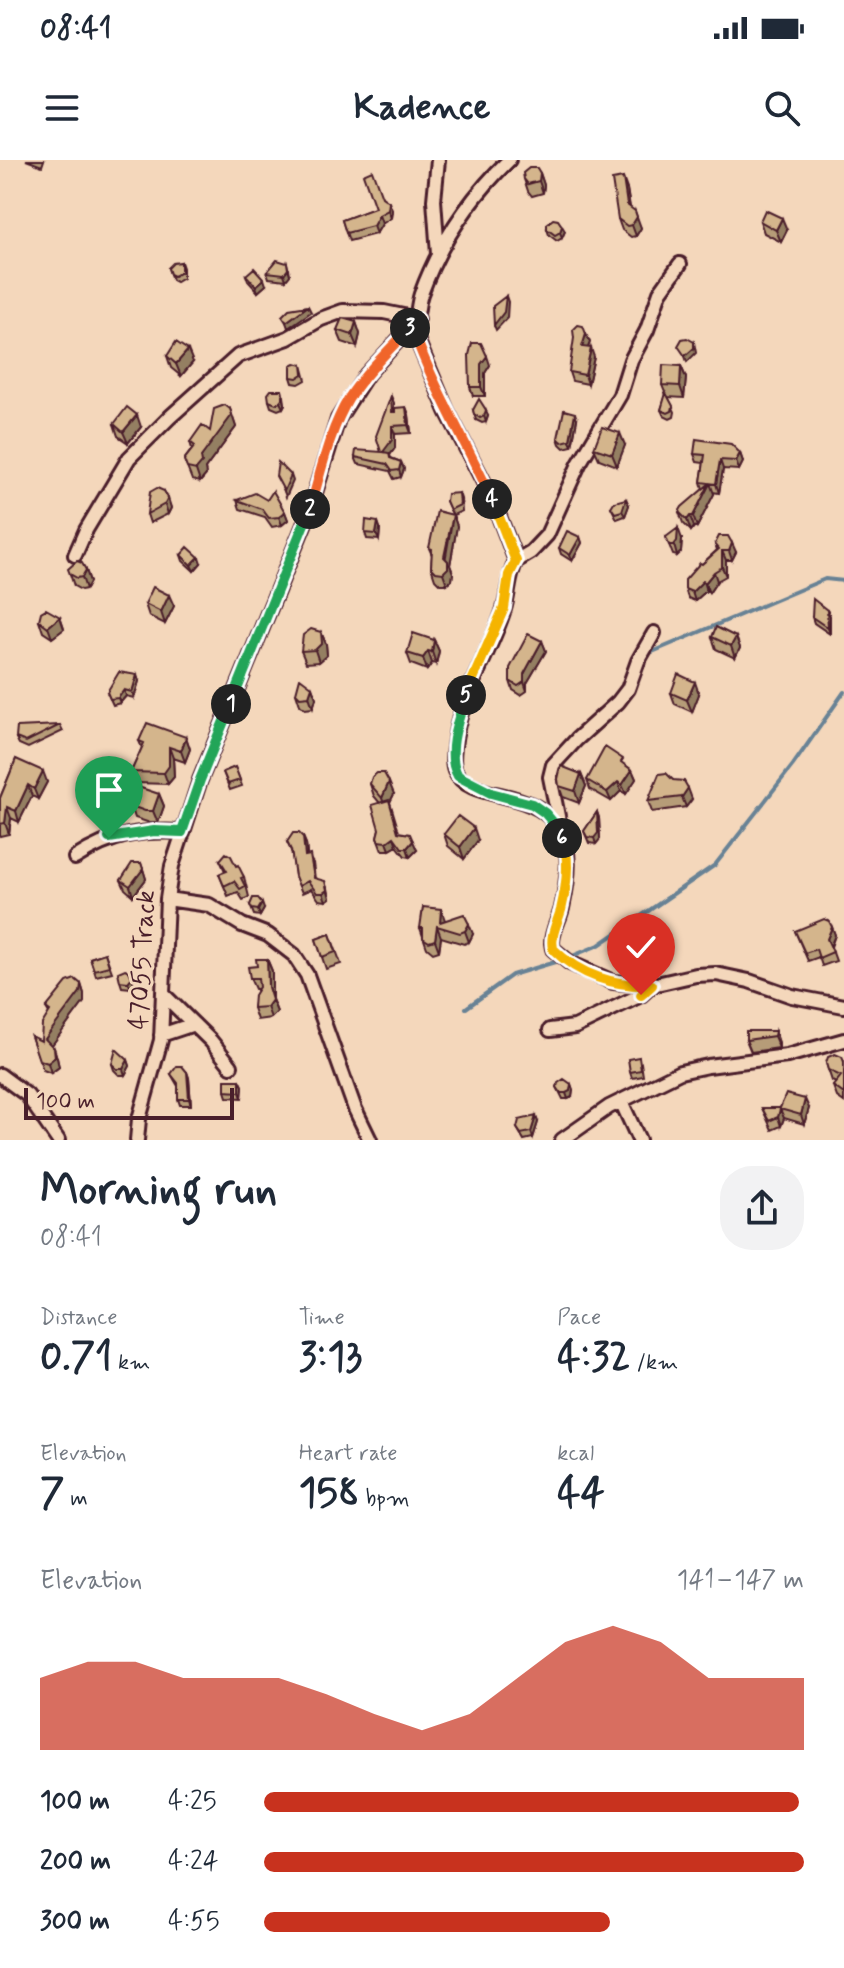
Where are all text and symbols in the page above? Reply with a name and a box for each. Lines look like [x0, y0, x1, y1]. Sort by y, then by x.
text: 08:41 [40, 9, 112, 48]
text: Kadence [354, 85, 490, 132]
icon: menu [40, 86, 84, 130]
icon: search [760, 86, 804, 130]
pin: 3 [390, 308, 430, 348]
text: 3 [405, 314, 415, 342]
pin: 4 [472, 479, 512, 519]
text: 4 [486, 485, 498, 513]
pin: 2 [290, 489, 330, 529]
text: 2 [305, 495, 315, 523]
pin: 5 [446, 675, 486, 715]
text: 5 [459, 681, 473, 709]
pin: 1 [211, 684, 251, 724]
text: 1 [226, 690, 236, 718]
pin [75, 756, 143, 838]
icon: arrive [87, 768, 131, 812]
pin: 6 [542, 818, 582, 858]
text: 6 [556, 824, 568, 852]
street label: 47055 Track [122, 889, 164, 1031]
pin [607, 913, 675, 995]
icon: check [619, 925, 663, 969]
scale bar [24, 1084, 234, 1120]
text: 100 m [36, 1088, 95, 1116]
text: Morning run [40, 1162, 277, 1220]
button: share [720, 1166, 804, 1250]
text: 08:41 [40, 1221, 102, 1255]
text: Distance [40, 1304, 117, 1332]
text: Time [299, 1304, 345, 1332]
text: Pace [557, 1304, 601, 1332]
text: 0.71 [40, 1332, 112, 1384]
text: 3:13 [299, 1332, 362, 1384]
text: 4:32 [557, 1332, 631, 1384]
text: km [112, 1349, 150, 1377]
text: /km [631, 1349, 678, 1377]
text: Elevation [40, 1440, 127, 1468]
text: Heart rate [299, 1440, 397, 1468]
text: kcal [557, 1440, 594, 1468]
text: 7 [40, 1468, 64, 1520]
text: 158 [299, 1468, 359, 1520]
text: 44 [557, 1468, 605, 1520]
text: m [64, 1485, 88, 1513]
text: bpm [359, 1485, 410, 1513]
text: Elevation [40, 1564, 142, 1598]
text: 141–147 m [677, 1564, 804, 1598]
text: 100 m [40, 1785, 110, 1819]
text: 4:25 [168, 1785, 217, 1819]
text: 200 m [40, 1845, 111, 1879]
text: 4:24 [168, 1845, 219, 1879]
text: 300 m [40, 1905, 110, 1939]
text: 4:55 [168, 1905, 220, 1939]

